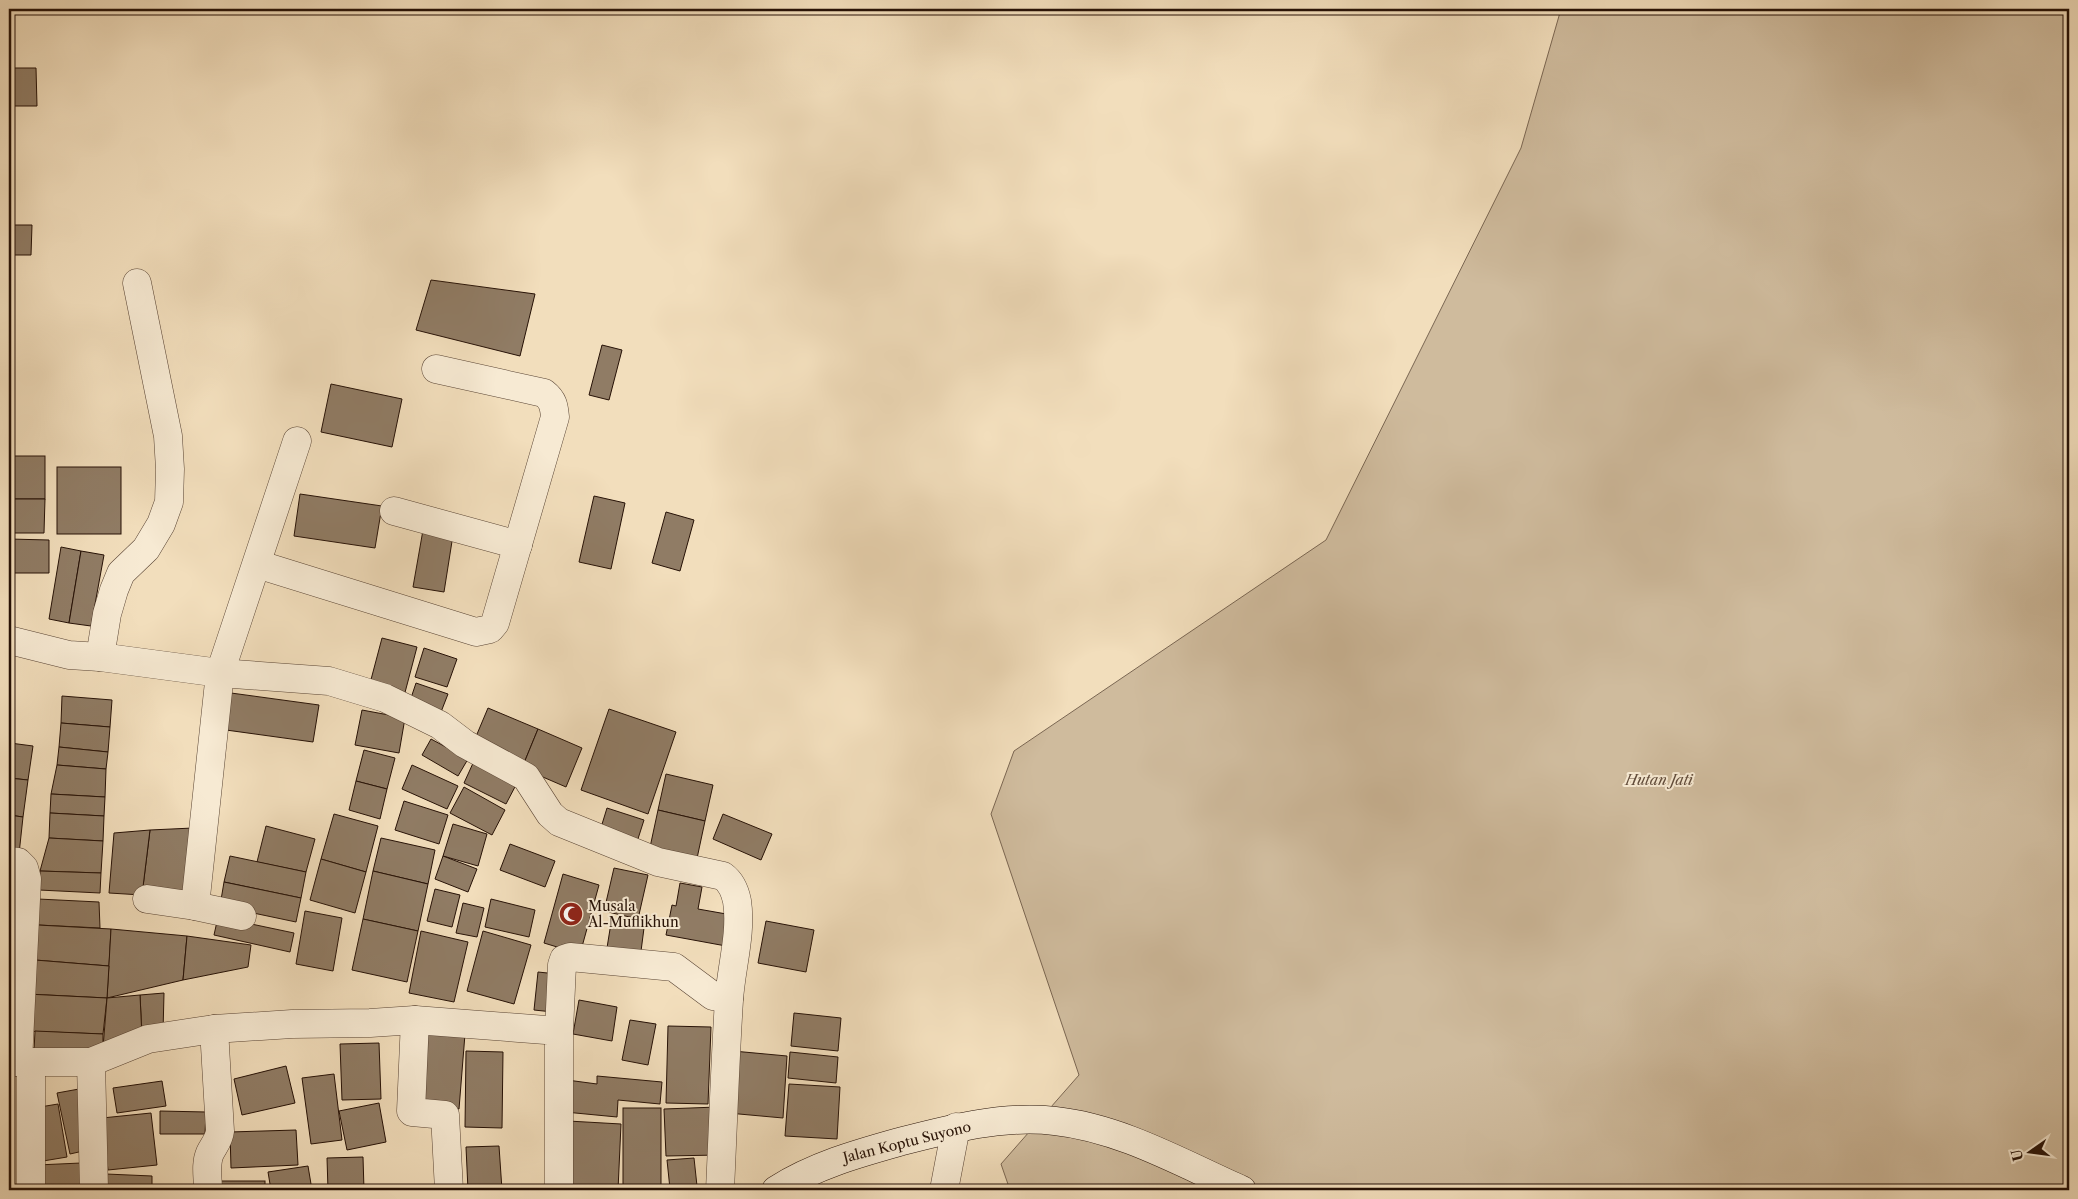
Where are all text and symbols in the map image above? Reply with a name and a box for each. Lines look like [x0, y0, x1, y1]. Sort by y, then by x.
park label: Hutan Jati [1624, 771, 1694, 789]
place label: Musala Al-Muflikhun [587, 897, 679, 931]
mosque icon: Musala Al-Muflikhun [558, 901, 584, 927]
street label: Jalan Koptu Suyono [839, 1117, 973, 1167]
north arrow [2006, 1126, 2056, 1176]
text: U [2007, 1147, 2027, 1163]

